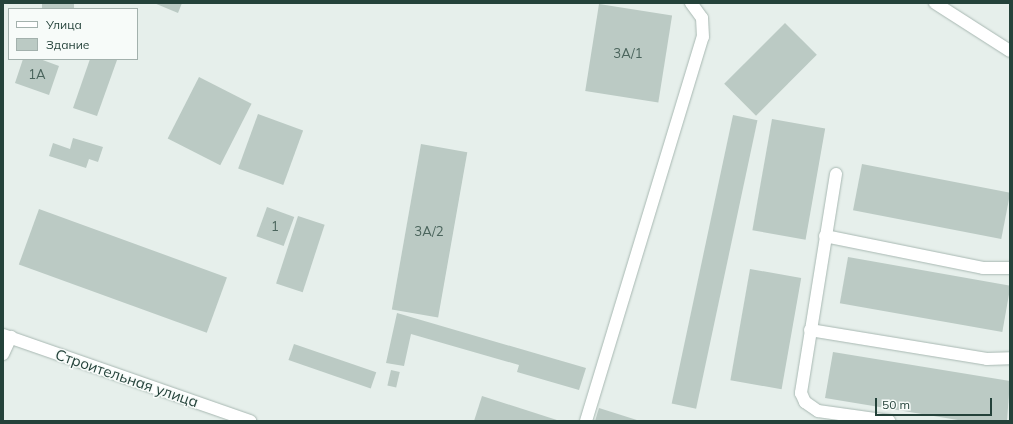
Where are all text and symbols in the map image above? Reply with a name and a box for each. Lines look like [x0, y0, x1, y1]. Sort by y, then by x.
legend [8, 8, 138, 60]
text: Улица [46, 17, 82, 32]
text: Здание [46, 37, 89, 52]
house number: 3А/1 [613, 45, 643, 61]
house number: 1А [28, 66, 46, 82]
house number: 1 [271, 218, 279, 234]
house number: 3А/2 [414, 223, 444, 239]
street label: Строительная улица [53, 345, 201, 411]
scale bar [877, 390, 994, 416]
text: 50 m [882, 397, 910, 412]

